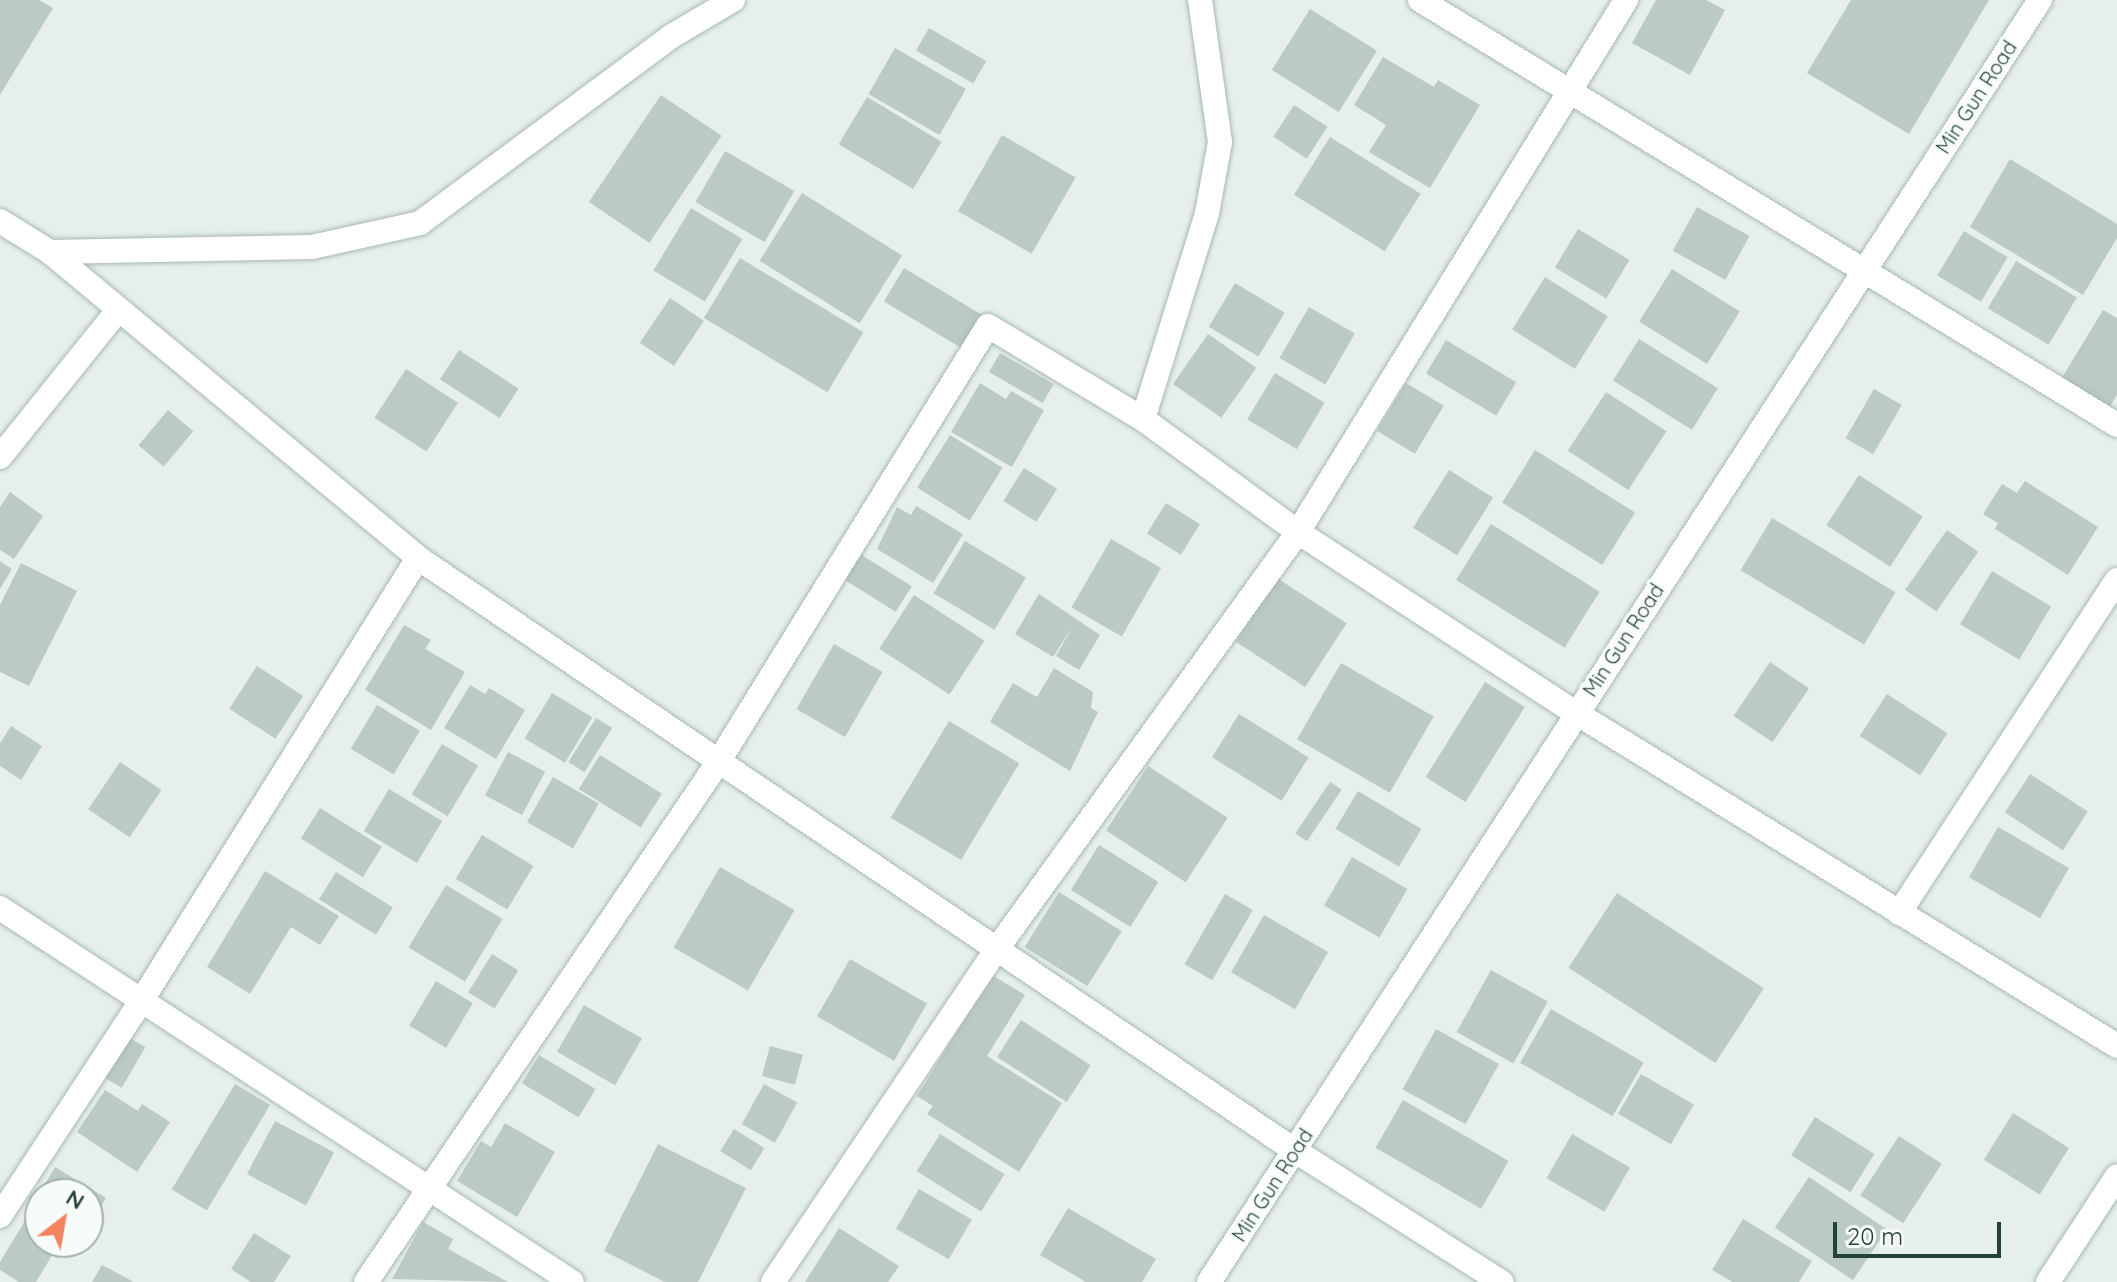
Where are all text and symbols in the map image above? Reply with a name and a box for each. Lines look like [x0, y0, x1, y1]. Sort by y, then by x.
street label: Min Gun Road [1931, 36, 2021, 158]
street label: Min Gun Road [1578, 579, 1668, 701]
street label: Min Gun Road [1227, 1124, 1317, 1246]
north arrow [24, 1178, 104, 1258]
text: N [61, 1183, 89, 1215]
scale bar [1837, 1206, 2005, 1256]
text: 20 m [1847, 1221, 1903, 1251]

